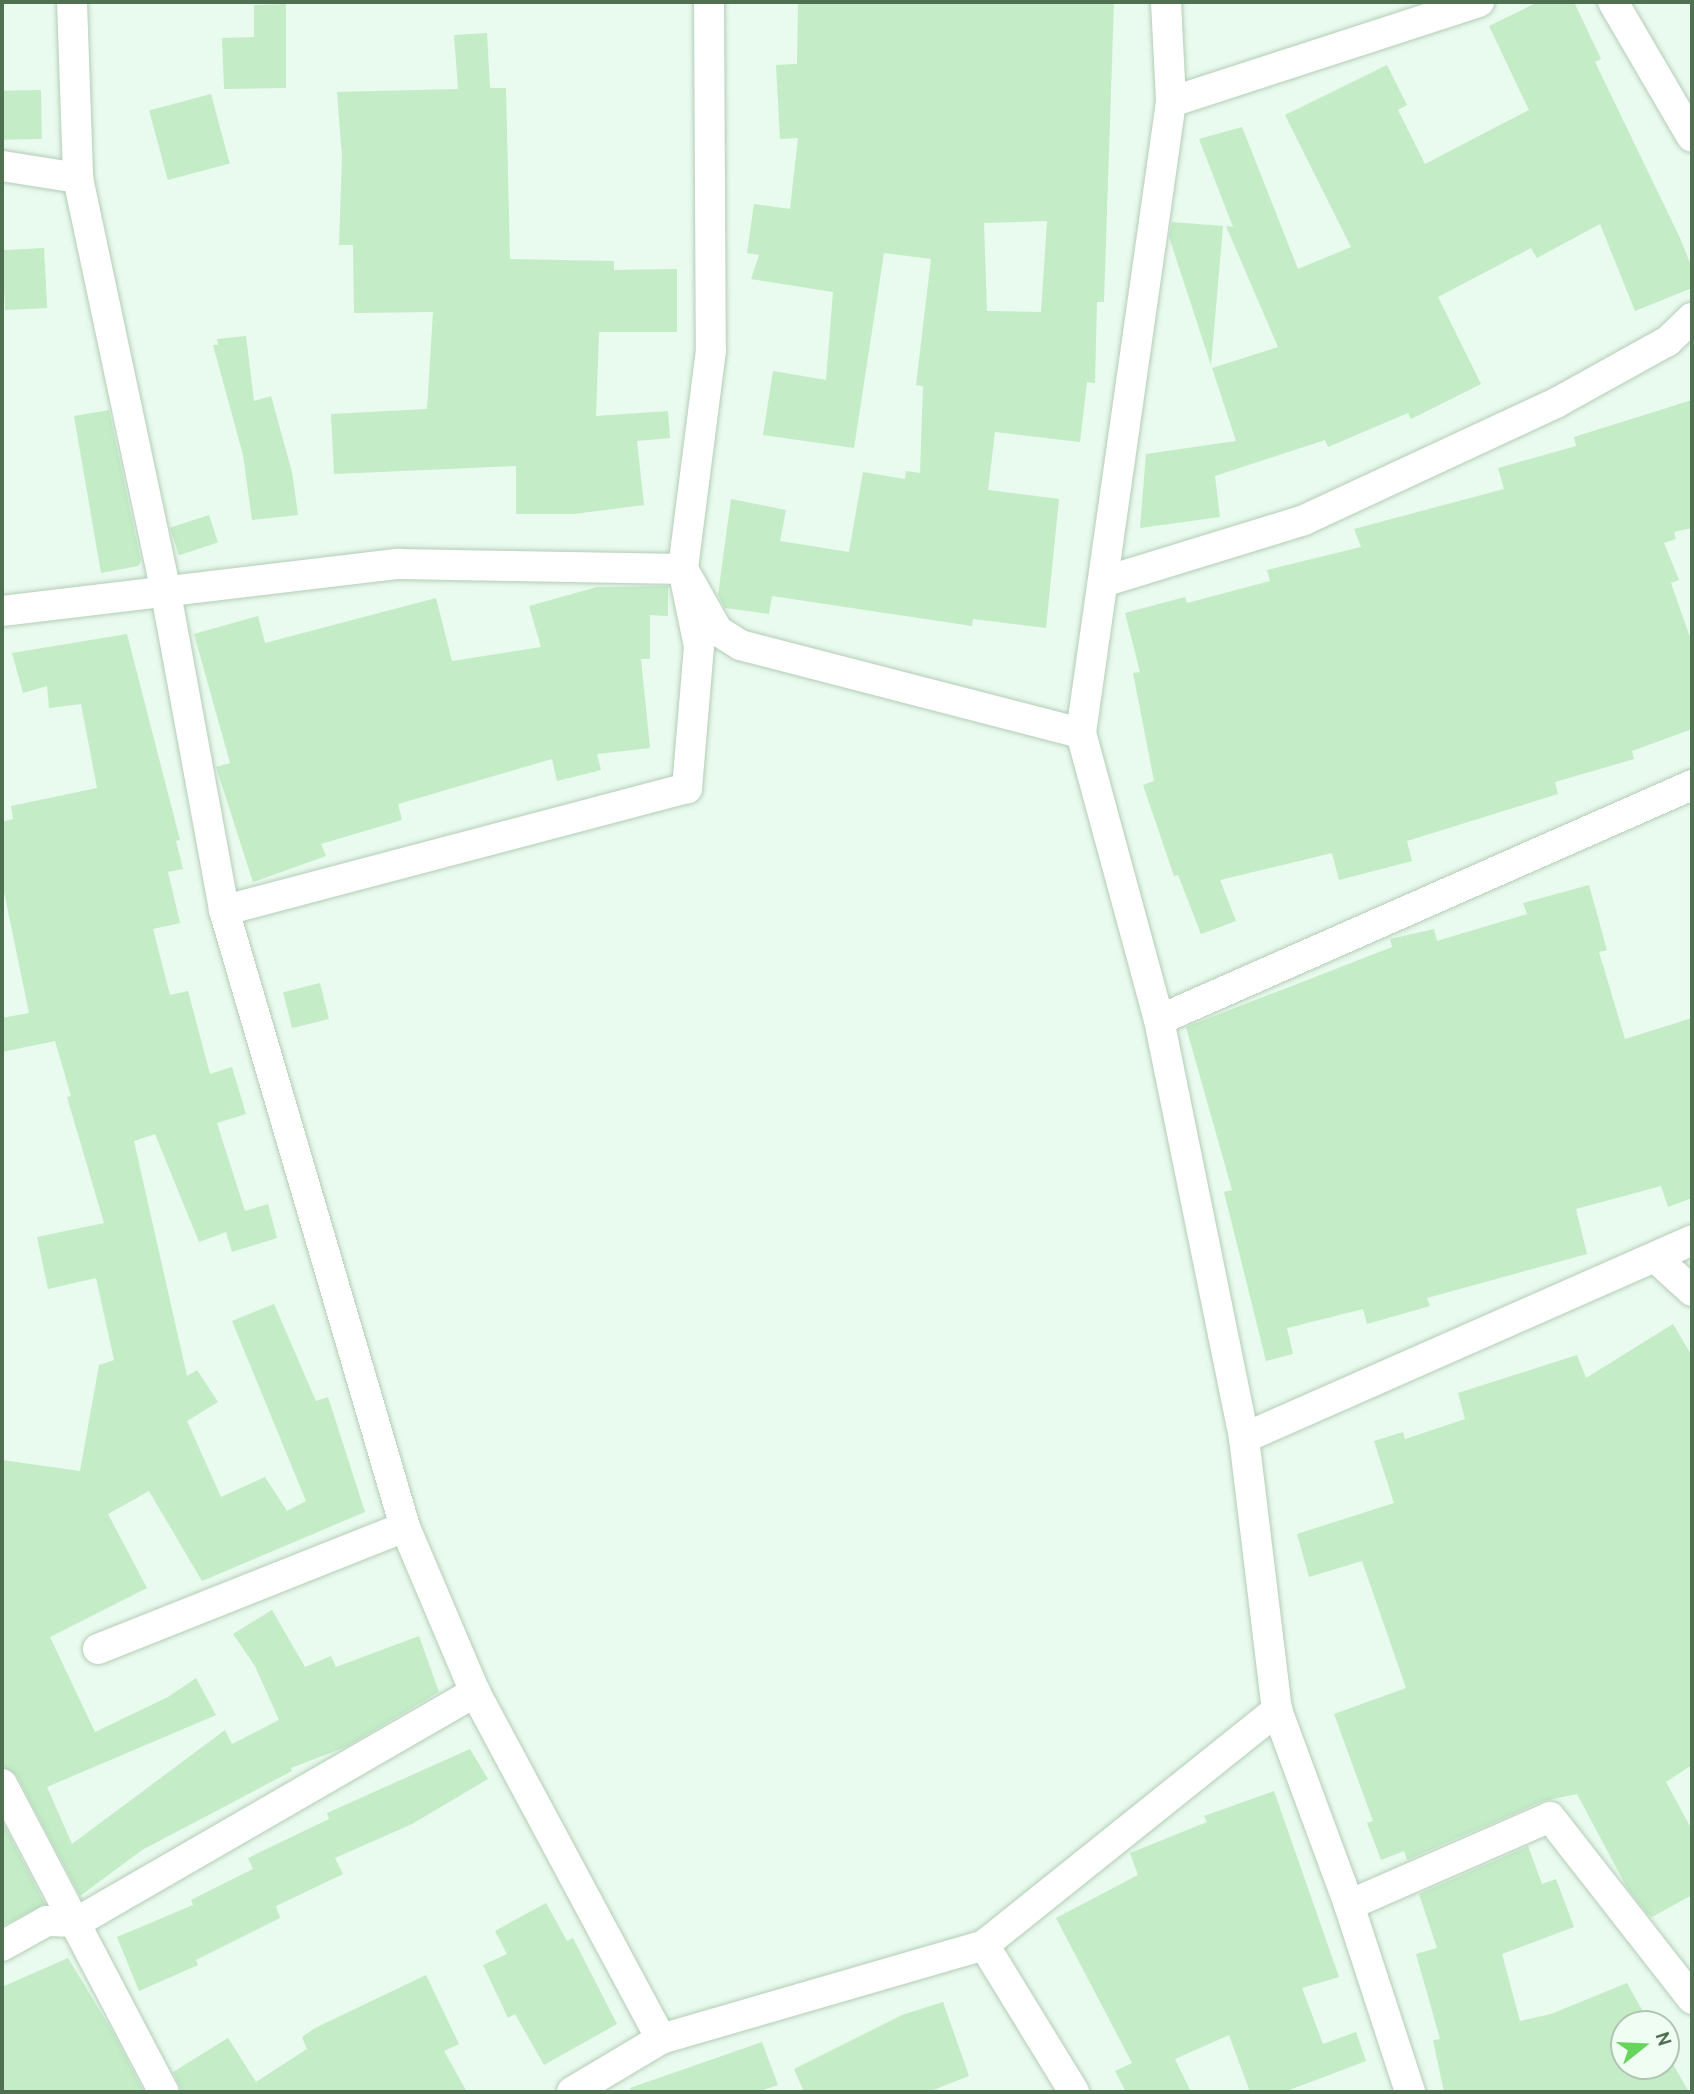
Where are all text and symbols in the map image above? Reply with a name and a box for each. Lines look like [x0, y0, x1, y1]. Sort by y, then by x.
north arrow [1610, 2010, 1680, 2080]
text: N [1651, 2029, 1677, 2049]

